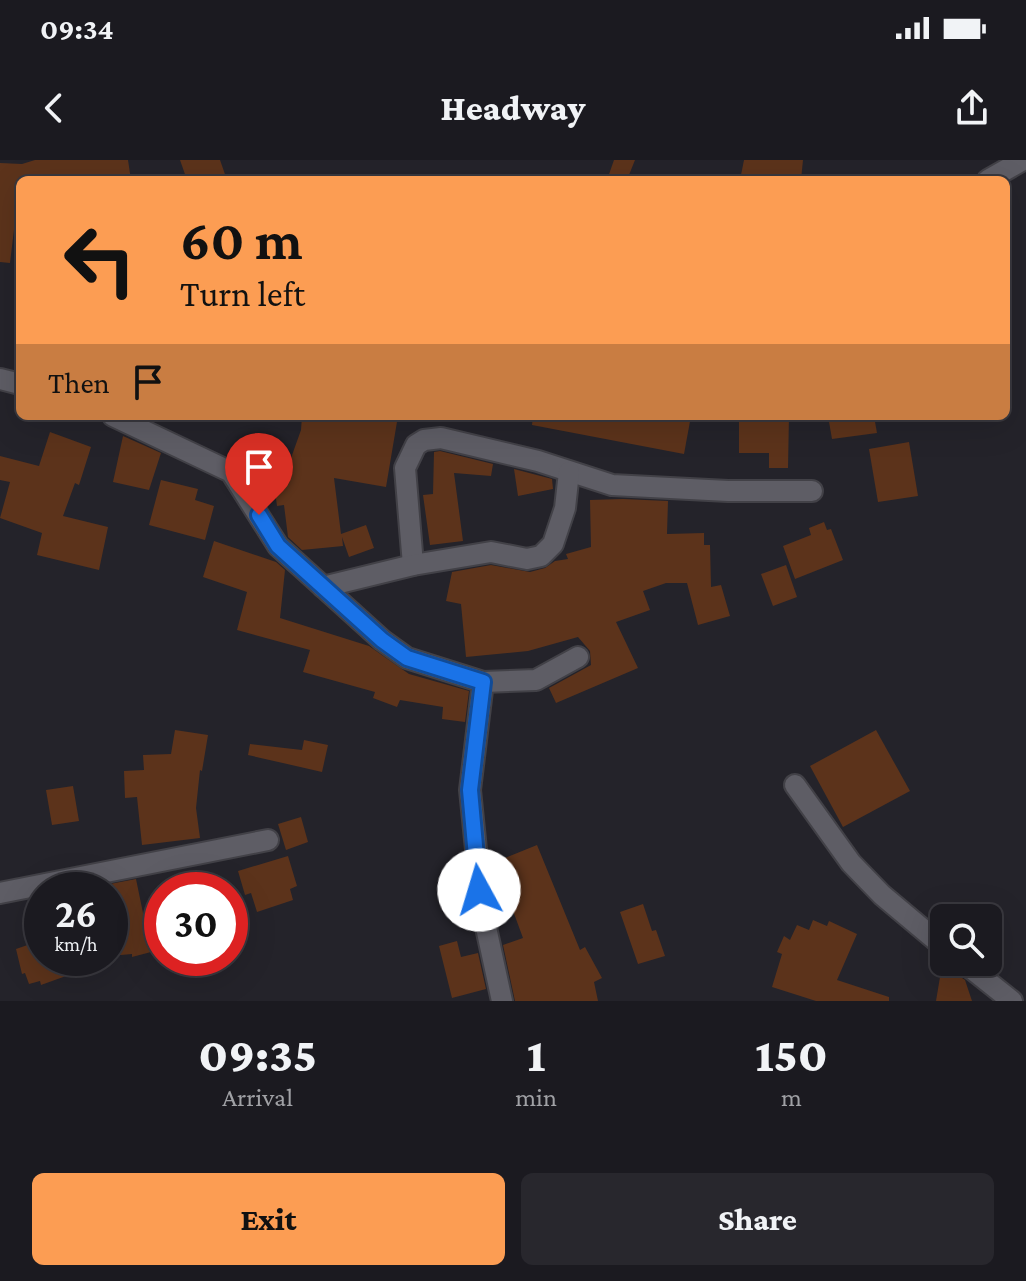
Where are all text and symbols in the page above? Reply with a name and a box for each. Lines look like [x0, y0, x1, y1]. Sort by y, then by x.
text: 09:34 [40, 12, 114, 45]
icon: back [32, 86, 76, 130]
icon: share [950, 86, 994, 130]
text: Headway [441, 88, 585, 128]
icon: left [48, 208, 152, 312]
text: 60 m [180, 209, 303, 271]
text: Turn left [180, 274, 305, 314]
icon: arrive [126, 360, 170, 404]
text: Then [48, 366, 110, 399]
pin [225, 433, 293, 515]
icon: arrive [237, 445, 281, 489]
position arrow [437, 848, 521, 932]
speed limit sign: 30 [144, 872, 248, 976]
text: 26 [55, 891, 97, 936]
map controls [930, 904, 1002, 976]
button: search [930, 904, 1002, 976]
text: km/h [54, 933, 98, 955]
text: 09:35 [198, 1028, 317, 1081]
text: 1 [527, 1028, 545, 1081]
text: 150 [755, 1028, 828, 1081]
text: Arrival [222, 1083, 293, 1112]
text: min [515, 1083, 557, 1112]
text: m [781, 1083, 802, 1112]
button: Exit [32, 1173, 505, 1265]
button: Share [521, 1173, 994, 1265]

